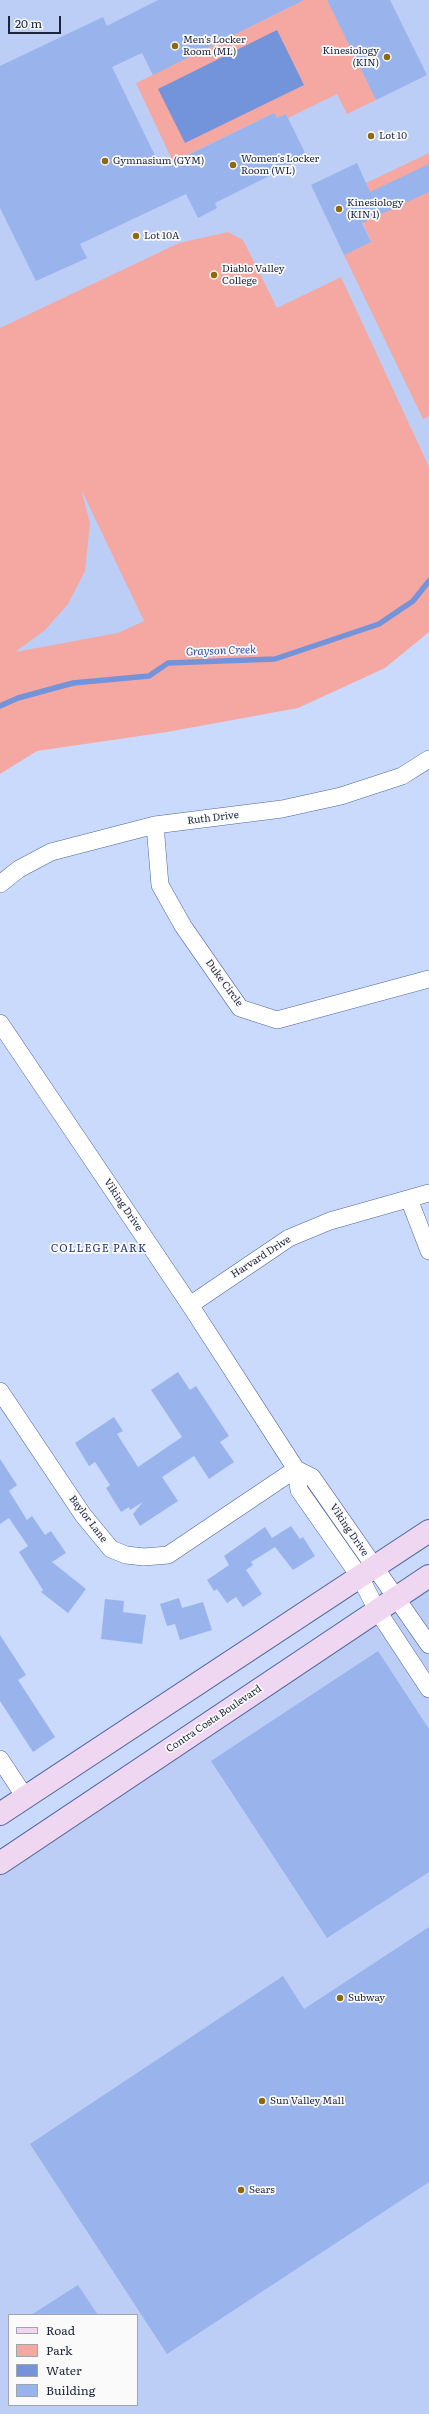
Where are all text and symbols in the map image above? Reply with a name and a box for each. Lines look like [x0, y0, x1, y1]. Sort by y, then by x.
scale bar [10, 8, 63, 34]
text: 20 m [15, 14, 42, 32]
place label: Men's Locker Room (ML) [183, 34, 246, 58]
marker: Men's Locker Room (ML) [170, 41, 180, 51]
place label: Kinesiology (KIN) [323, 45, 379, 68]
marker: Kinesiology (KIN) [382, 52, 392, 62]
place label: Lot 10 [379, 130, 407, 142]
marker: Lot 10 [366, 131, 376, 141]
place label: Women's Locker Room (WL) [241, 153, 319, 176]
place label: Gymnasium (GYM) [113, 155, 204, 167]
marker: Gymnasium (GYM) [100, 156, 110, 166]
marker: Women's Locker Room (WL) [228, 160, 238, 170]
place label: Kinesiology (KIN 1) [347, 197, 403, 220]
marker: Kinesiology (KIN 1) [334, 204, 344, 214]
place label: Lot 10A [144, 230, 179, 242]
marker: Lot 10A [131, 231, 141, 241]
place label: Diablo Valley College [222, 263, 285, 286]
marker: Diablo Valley College [209, 270, 219, 280]
water label: Grayson Creek [186, 643, 256, 659]
street label: Ruth Drive [187, 809, 239, 827]
street label: Duke Circle [203, 957, 245, 1009]
street label: Viking Drive [101, 1177, 145, 1233]
street label: Harvard Drive [229, 1233, 293, 1281]
district label: COLLEGE PARK [51, 1242, 147, 1256]
street label: Baylor Lane [66, 1493, 110, 1545]
street label: Viking Drive [327, 1502, 371, 1558]
street label: Contra Costa Boulevard [164, 1683, 264, 1755]
place label: Subway [348, 1992, 385, 2004]
marker: Subway [335, 1993, 345, 2003]
place label: Sun Valley Mall [270, 2095, 344, 2107]
marker: Sun Valley Mall [257, 2096, 267, 2106]
place label: Sears [249, 2184, 275, 2196]
marker: Sears [236, 2185, 246, 2195]
legend [8, 2314, 138, 2406]
text: Road [46, 2321, 75, 2339]
text: Park [46, 2341, 72, 2359]
text: Water [46, 2361, 82, 2379]
text: Building [46, 2381, 95, 2399]

